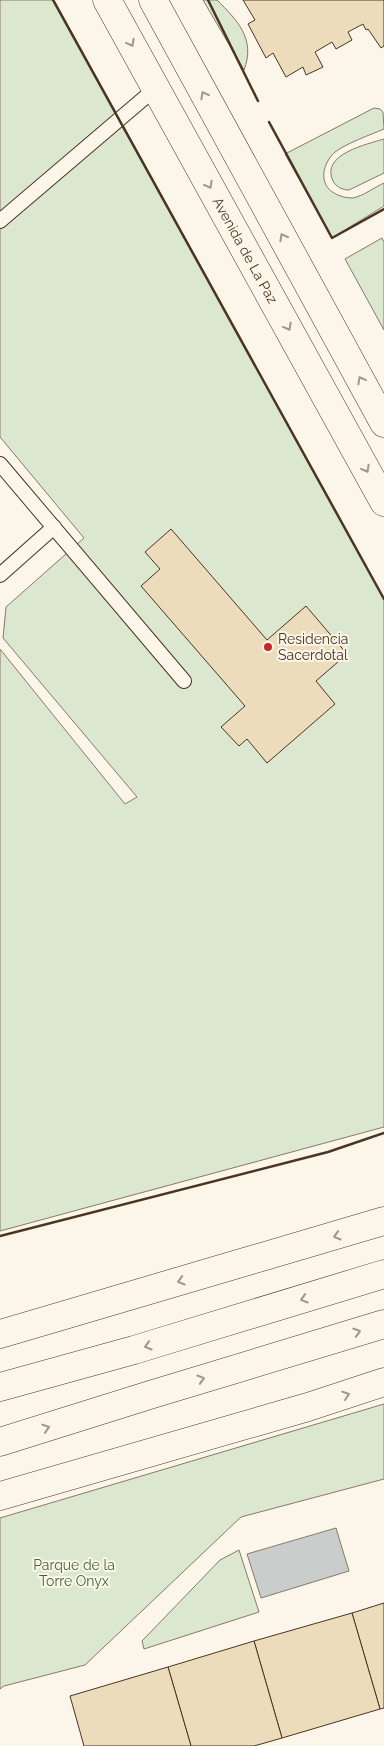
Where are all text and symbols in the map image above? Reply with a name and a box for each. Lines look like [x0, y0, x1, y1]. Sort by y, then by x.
one-way arrow [124, 37, 134, 46]
one-way arrow [201, 91, 211, 100]
one-way arrow [203, 179, 213, 188]
street label: Avenida de La Paz [209, 195, 281, 306]
one-way arrow [279, 234, 289, 243]
one-way arrow [281, 322, 291, 331]
one-way arrow [357, 376, 367, 385]
one-way arrow [360, 464, 370, 473]
place label: Residencia Sacerdotal [278, 631, 348, 663]
marker: Residencia Sacerdotal [262, 641, 274, 653]
one-way arrow [334, 1230, 342, 1240]
one-way arrow [178, 1276, 186, 1286]
one-way arrow [300, 1293, 308, 1303]
one-way arrow [352, 1328, 361, 1338]
one-way arrow [145, 1340, 153, 1350]
one-way arrow [197, 1374, 205, 1384]
one-way arrow [342, 1390, 350, 1400]
one-way arrow [42, 1423, 50, 1433]
park label: Parque de la Torre Onyx [33, 1557, 115, 1589]

